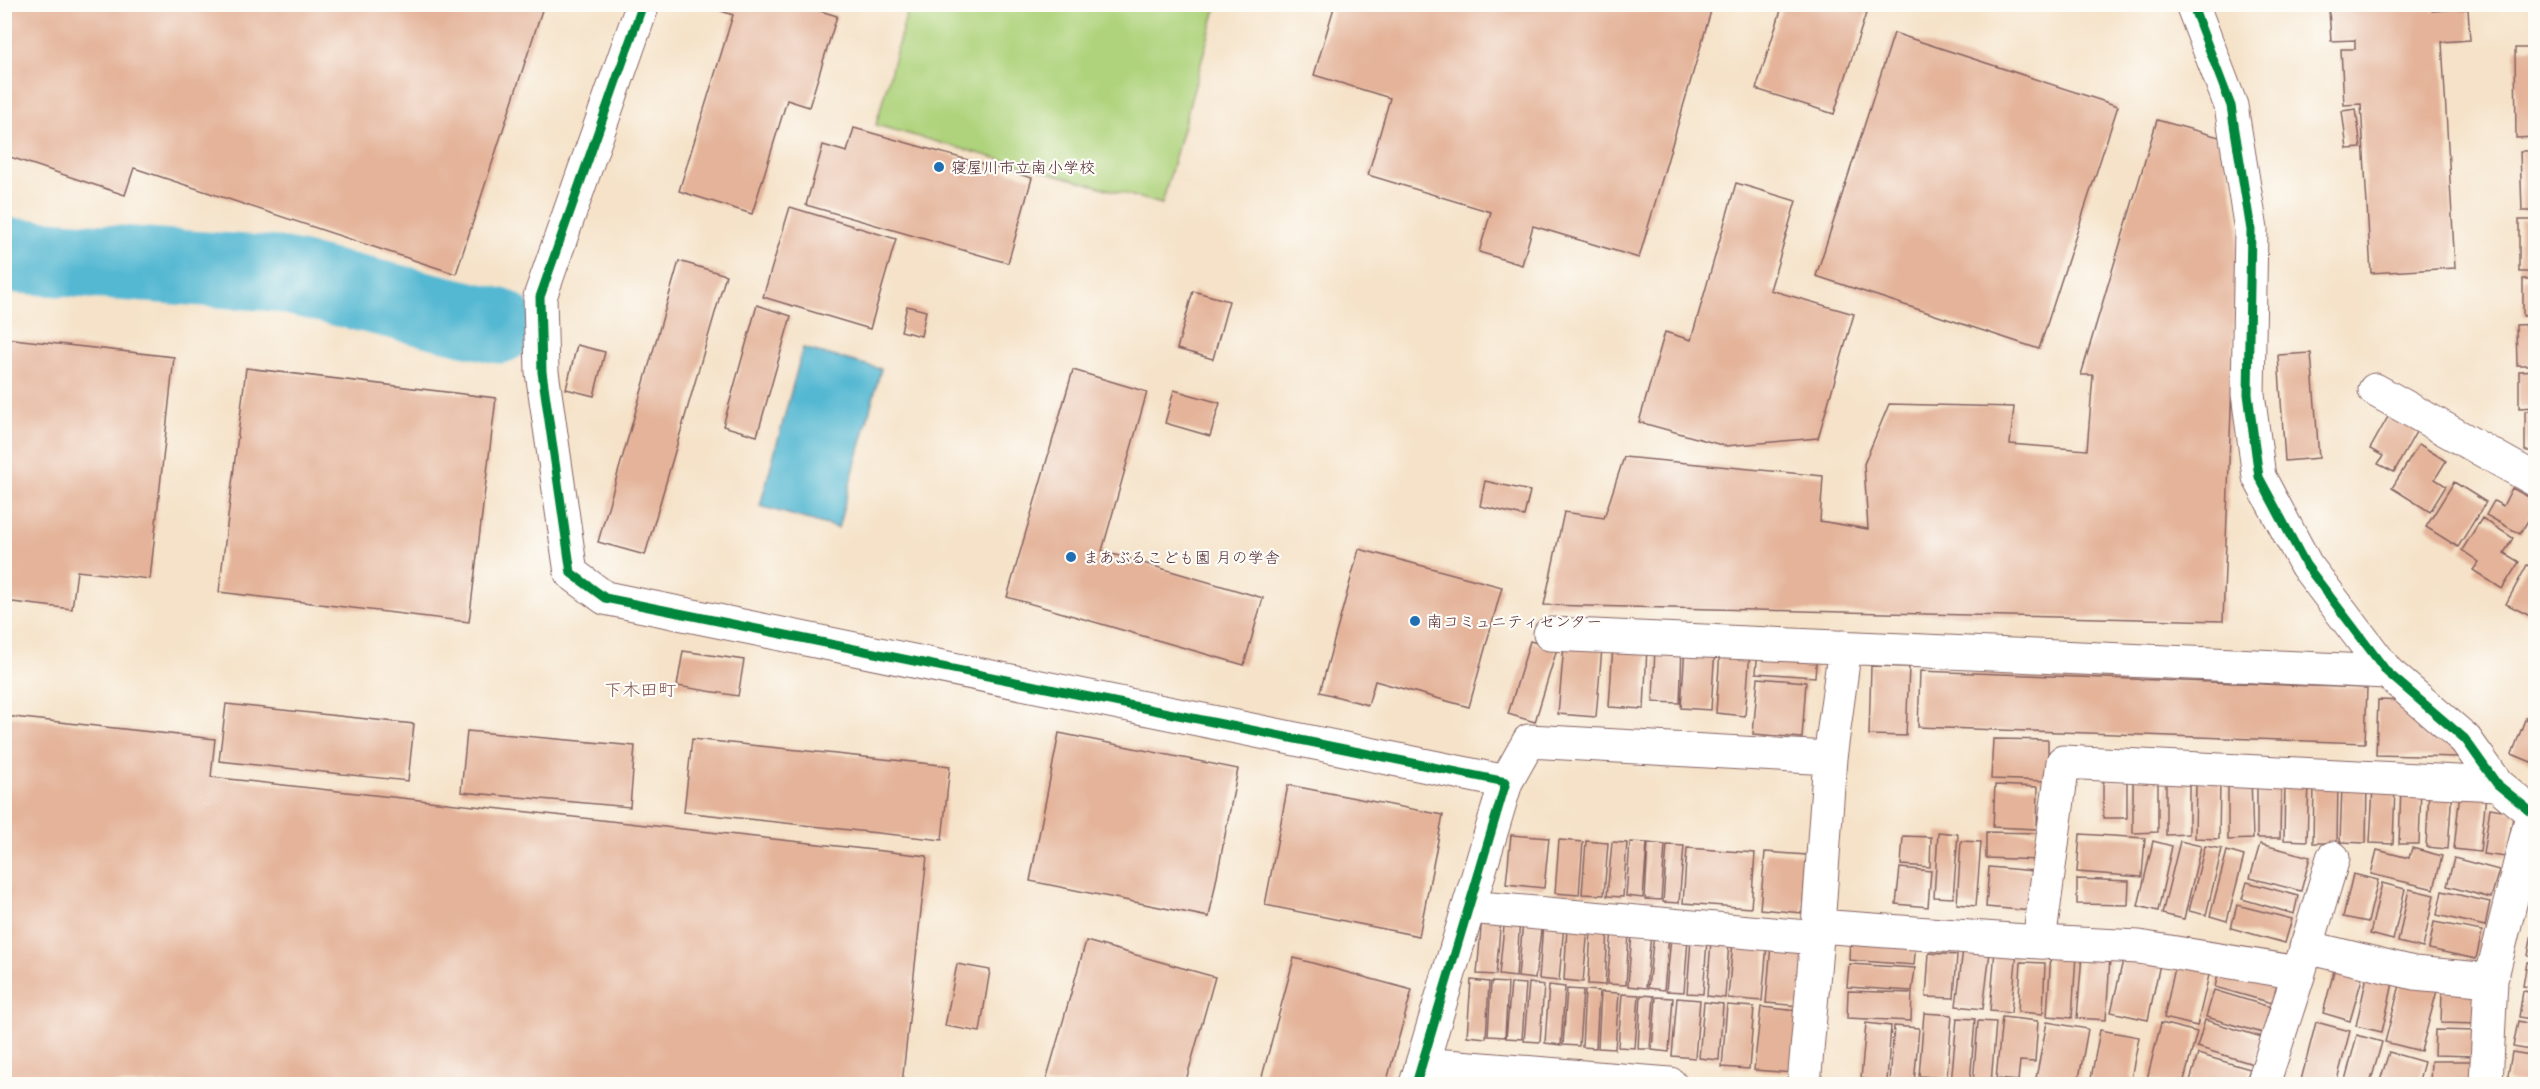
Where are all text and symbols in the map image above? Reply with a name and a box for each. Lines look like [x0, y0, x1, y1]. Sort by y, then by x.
place label: 寝屋川市立南小学校 [951, 156, 1095, 177]
marker: 寝屋川市立南小学校 [932, 160, 946, 174]
place label: まあぶるこども園 月の学舎 [1083, 546, 1280, 567]
marker: まあぶるこども園 月の学舎 [1064, 550, 1078, 564]
place label: 南コミュニティセンター [1427, 610, 1602, 631]
marker: 南コミュニティセンター [1408, 614, 1422, 628]
district label: 下木田町 [604, 677, 676, 701]

